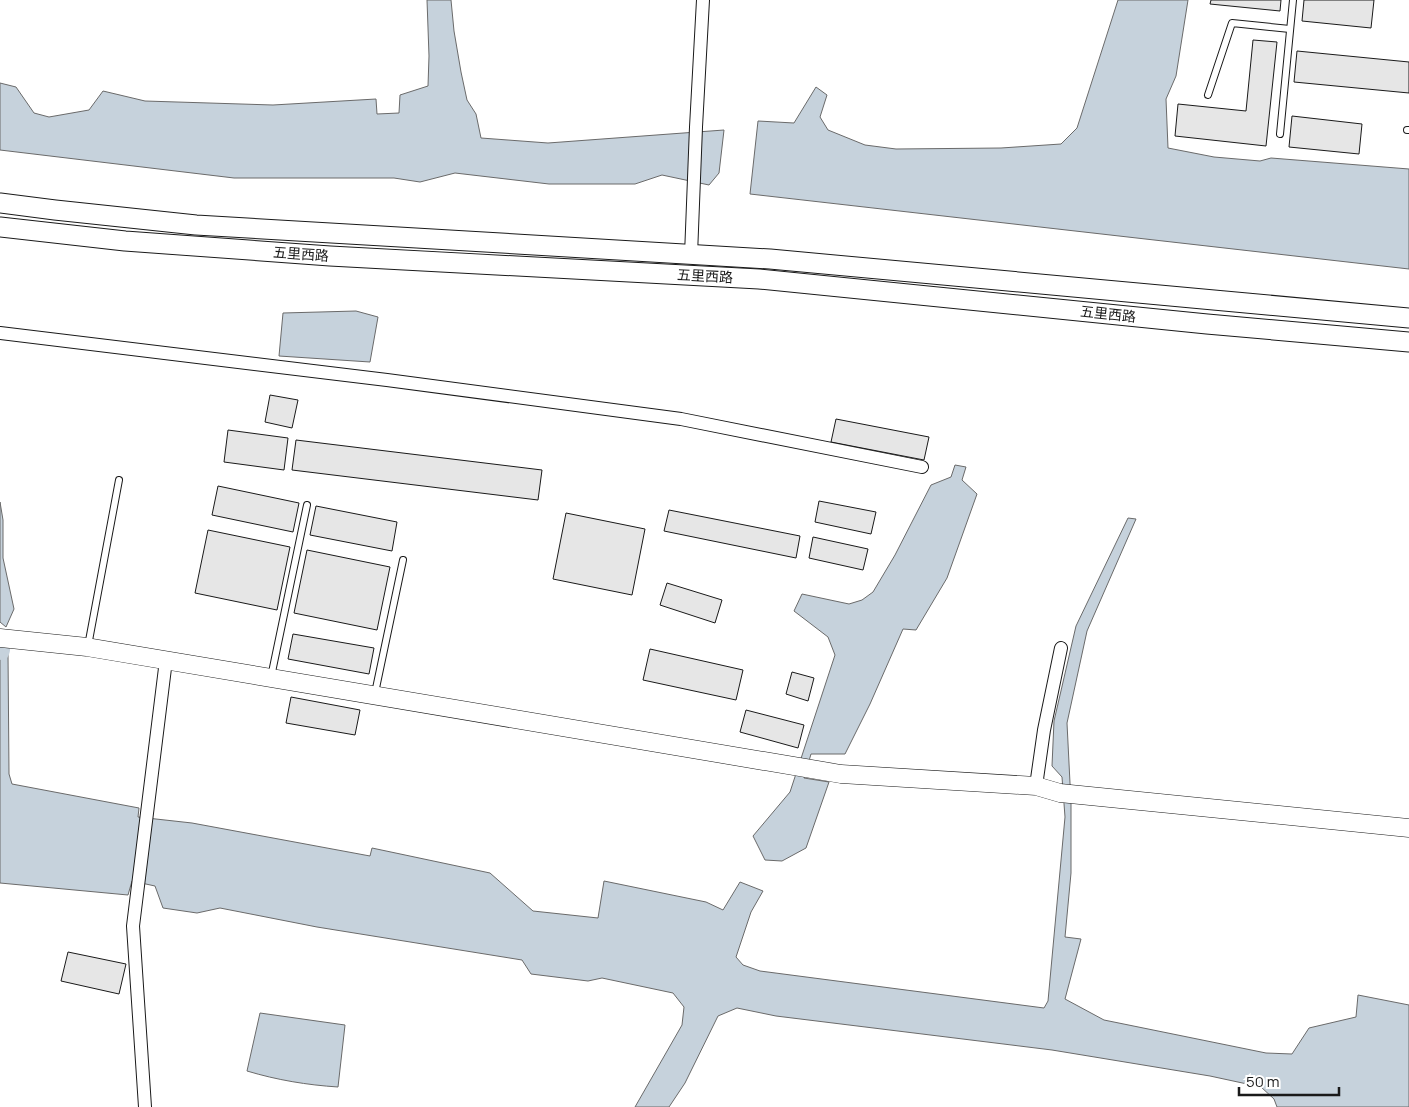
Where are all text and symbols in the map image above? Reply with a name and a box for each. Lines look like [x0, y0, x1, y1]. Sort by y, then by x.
street label: 五里西路 [272, 242, 330, 265]
street label: 五里西路 [677, 265, 733, 286]
street label: 五里西路 [1079, 301, 1137, 326]
scale bar [1239, 1064, 1339, 1096]
text: 50 m [1246, 1071, 1280, 1092]

